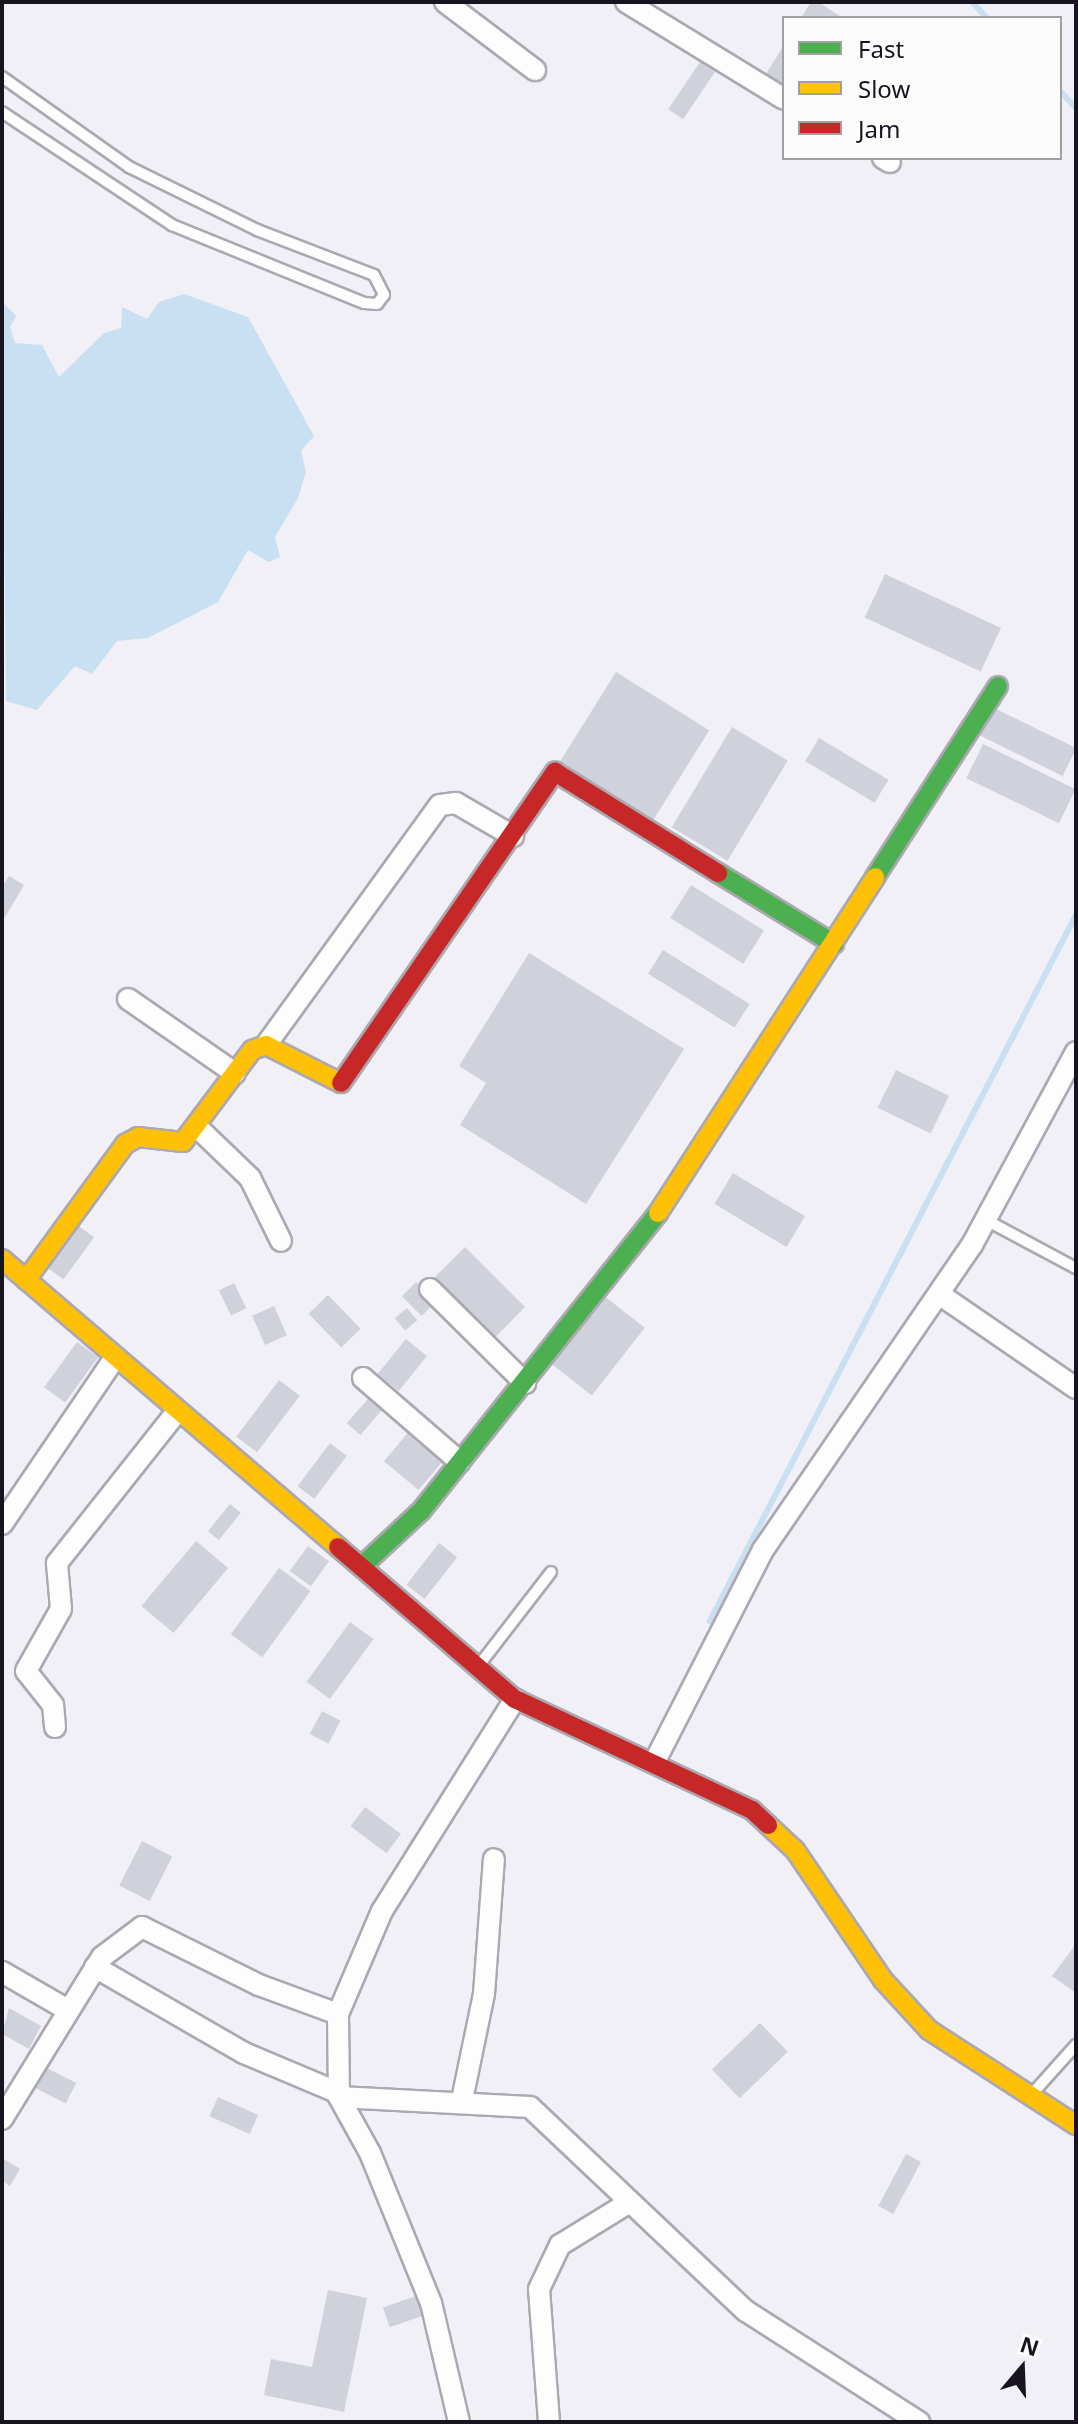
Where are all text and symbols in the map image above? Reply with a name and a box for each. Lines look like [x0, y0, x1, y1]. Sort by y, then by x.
legend [782, 16, 1062, 160]
text: Fast [858, 32, 904, 65]
text: Slow [858, 72, 910, 105]
text: Jam [858, 112, 900, 145]
north arrow [982, 2328, 1062, 2408]
text: N [1016, 2328, 1043, 2362]

